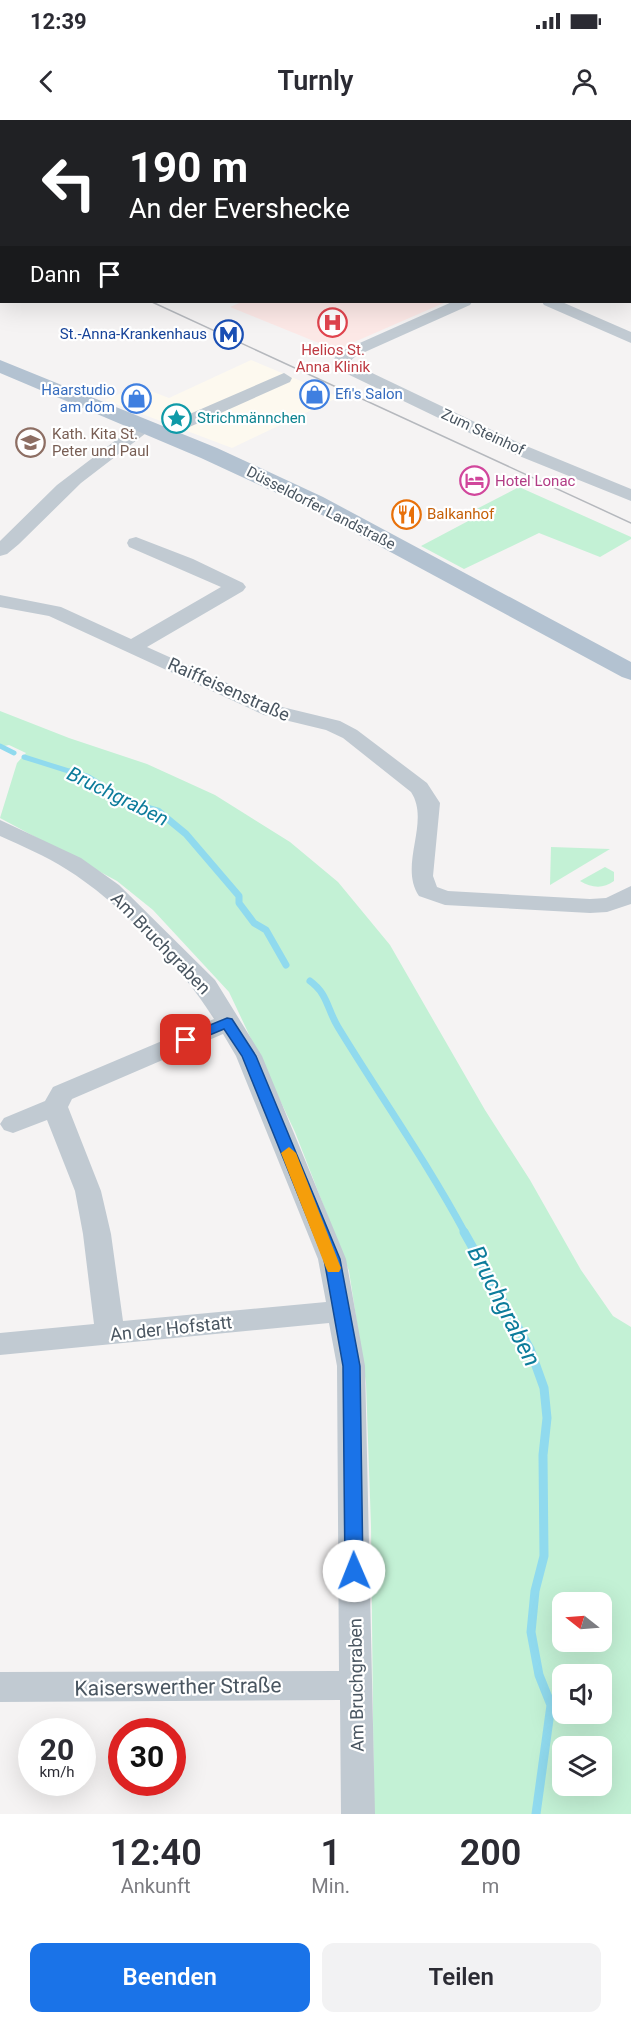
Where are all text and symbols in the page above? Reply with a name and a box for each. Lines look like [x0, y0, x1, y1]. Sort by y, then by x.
text: 12:39 [30, 9, 87, 34]
icon: back [30, 65, 63, 98]
text: Turnly [278, 65, 353, 97]
icon: person [568, 65, 601, 98]
text: 190 m [129, 143, 248, 192]
icon: left [30, 144, 108, 222]
text: An der Evershecke [129, 193, 350, 225]
icon: arrive [93, 258, 126, 291]
text: Dann [30, 262, 81, 287]
hospital icon: Helios St. Anna Klinik [317, 307, 349, 339]
metro station icon: St.-Anna-Krankenhaus [212, 318, 244, 350]
place label: St.-Anna-Krankenhaus [60, 325, 207, 343]
place label: Helios St. Anna Klinik [296, 341, 371, 376]
shop icon: Efi's Salon [298, 378, 330, 410]
place label: Haarstudio am dom [41, 381, 115, 416]
shop icon: Haarstudio am dom [120, 383, 152, 415]
place label: Efi's Salon [335, 385, 403, 403]
place icon: Strichmännchen [160, 402, 192, 434]
street label: Zum Steinhof [439, 405, 528, 459]
place label: Strichmännchen [197, 409, 306, 427]
place label: Kath. Kita St. Peter und Paul [52, 425, 149, 460]
school or university icon: Kath. Kita St. Peter und Paul [15, 427, 47, 459]
street label: Düsseldorfer Landstraße [244, 463, 398, 553]
hotel icon: Hotel Lonac [458, 465, 490, 497]
place label: Hotel Lonac [495, 472, 576, 490]
restaurant icon: Balkanhof [390, 498, 422, 530]
place label: Balkanhof [427, 505, 495, 523]
street label: Raiffeisenstraße [165, 653, 293, 725]
water label: Bruchgraben [63, 761, 173, 831]
street label: Am Bruchgraben [107, 888, 215, 998]
pin [160, 1014, 211, 1065]
icon: arrive [169, 1023, 202, 1056]
water label: Bruchgraben [462, 1241, 546, 1371]
street label: An der Hofstatt [109, 1311, 233, 1345]
position arrow [322, 1539, 386, 1603]
north arrow [552, 1592, 612, 1652]
map controls [552, 1592, 612, 1796]
street label: Am Bruchgraben [344, 1618, 368, 1752]
button: sound [552, 1664, 612, 1724]
street label: Kaiserswerther Straße [74, 1673, 282, 1701]
speed limit sign: 30 [108, 1718, 186, 1796]
text: 20 [40, 1732, 74, 1767]
button: layers [552, 1736, 612, 1796]
text: km/h [39, 1763, 75, 1781]
text: 12:40 [110, 1832, 202, 1874]
text: 1 [320, 1832, 341, 1874]
text: 200 [460, 1832, 521, 1874]
text: Ankunft [121, 1874, 191, 1898]
text: Min. [311, 1874, 350, 1898]
text: m [482, 1874, 499, 1898]
button: Beenden [30, 1943, 310, 2012]
button: Teilen [322, 1943, 601, 2012]

